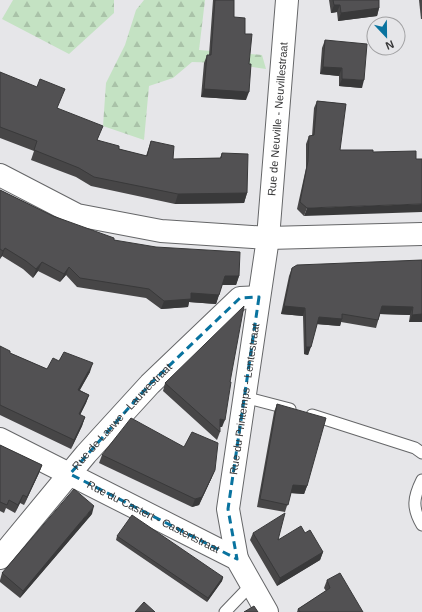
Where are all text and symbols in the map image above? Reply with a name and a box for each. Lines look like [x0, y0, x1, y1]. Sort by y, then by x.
north arrow [366, 16, 406, 56]
text: N [384, 38, 396, 52]
street label: Rue de Neuville - Neuvillestraat [265, 42, 290, 196]
street label: Rue du Printemps - Lentestraat [227, 322, 261, 476]
street label: Rue de Lauwe - Lauwestraat [70, 361, 174, 472]
street label: Rue du Castert - Castertstraat [85, 478, 222, 555]

